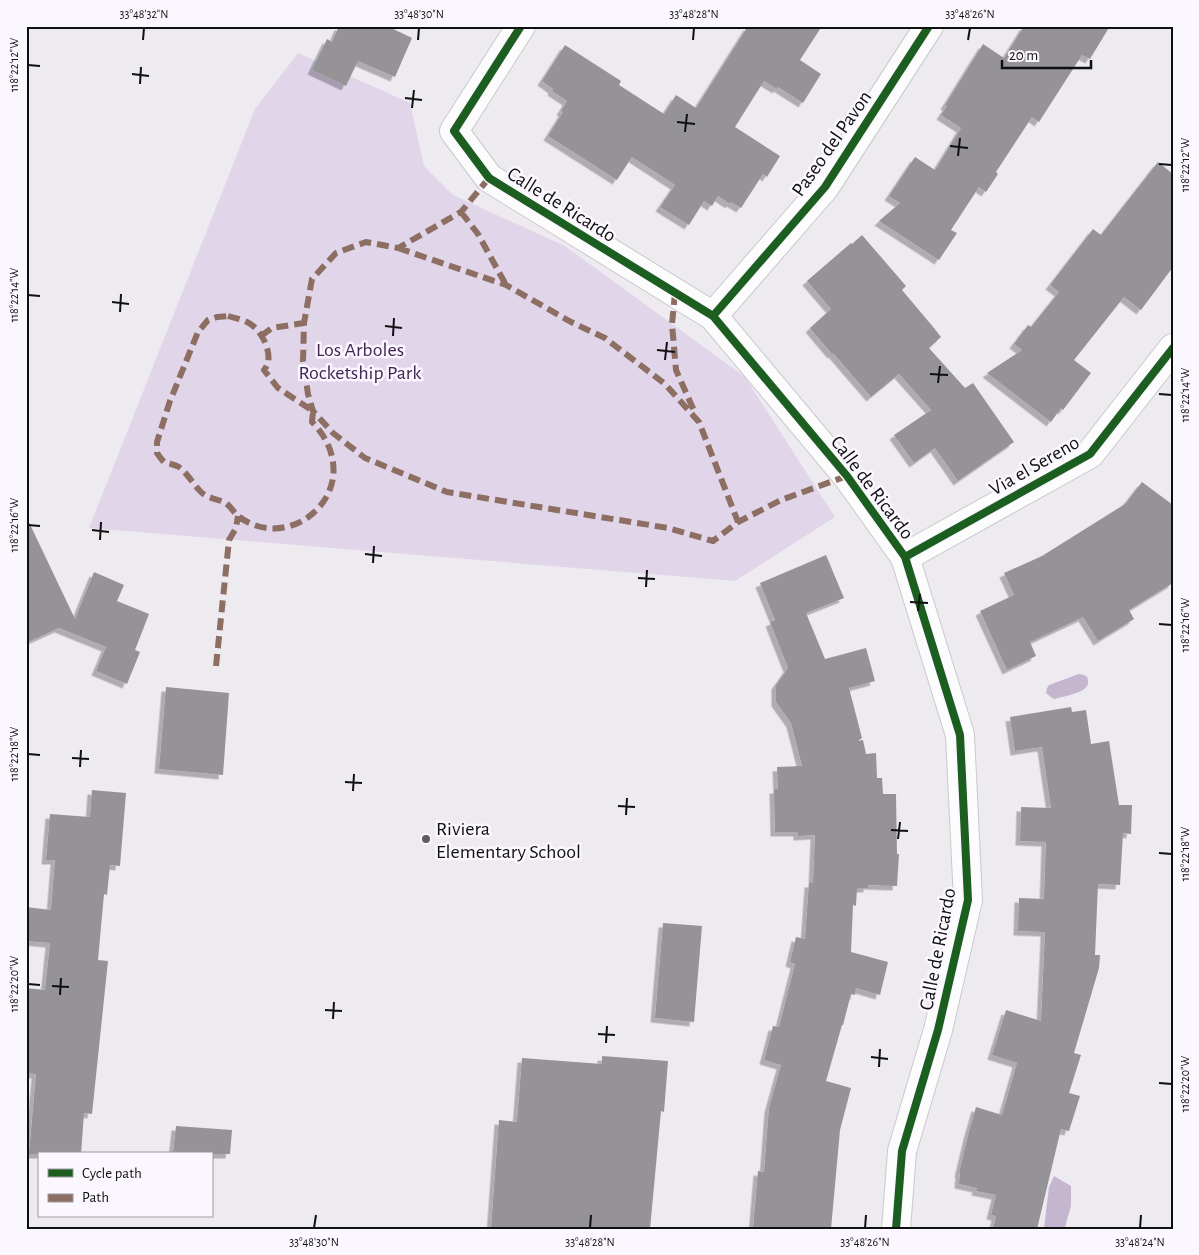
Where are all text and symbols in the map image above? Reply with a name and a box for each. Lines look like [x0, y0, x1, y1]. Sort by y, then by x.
text: 33°48'32"N [120, 8, 168, 20]
text: 33°48'30"N [394, 8, 444, 20]
text: 33°48'28"N [669, 8, 719, 20]
text: 33°48'26"N [945, 8, 995, 20]
text: 118°22'12"W [8, 38, 20, 92]
scale bar [1002, 38, 1090, 70]
text: 20 m [1009, 48, 1038, 63]
street label: Paseo del Pavon [788, 87, 875, 200]
text: 118°22'12"W [1179, 138, 1191, 192]
street label: Calle de Ricardo [504, 164, 619, 246]
text: 118°22'14"W [8, 267, 20, 322]
park label: Los Arboles Rocketship Park [299, 340, 421, 383]
text: 118°22'14"W [1179, 367, 1191, 422]
street label: Calle de Ricardo [827, 432, 918, 543]
street label: Via el Sereno [986, 432, 1083, 500]
text: 118°22'16"W [8, 498, 20, 552]
text: 118°22'16"W [1179, 598, 1191, 652]
text: 118°22'18"W [8, 727, 20, 781]
place label: Riviera Elementary School [436, 819, 581, 862]
text: 118°22'18"W [1179, 827, 1191, 881]
marker: Riviera Elementary School [420, 833, 432, 845]
street label: Calle de Ricardo [916, 886, 960, 1012]
text: 118°22'20"W [8, 956, 20, 1012]
text: 118°22'20"W [1179, 1056, 1191, 1112]
legend [38, 1152, 212, 1218]
text: Cycle path [82, 1166, 142, 1181]
text: Path [82, 1190, 109, 1205]
text: 33°48'30"N [289, 1236, 339, 1248]
text: 33°48'28"N [565, 1236, 615, 1248]
text: 33°48'26"N [840, 1236, 890, 1248]
text: 33°48'24"N [1115, 1236, 1165, 1248]

